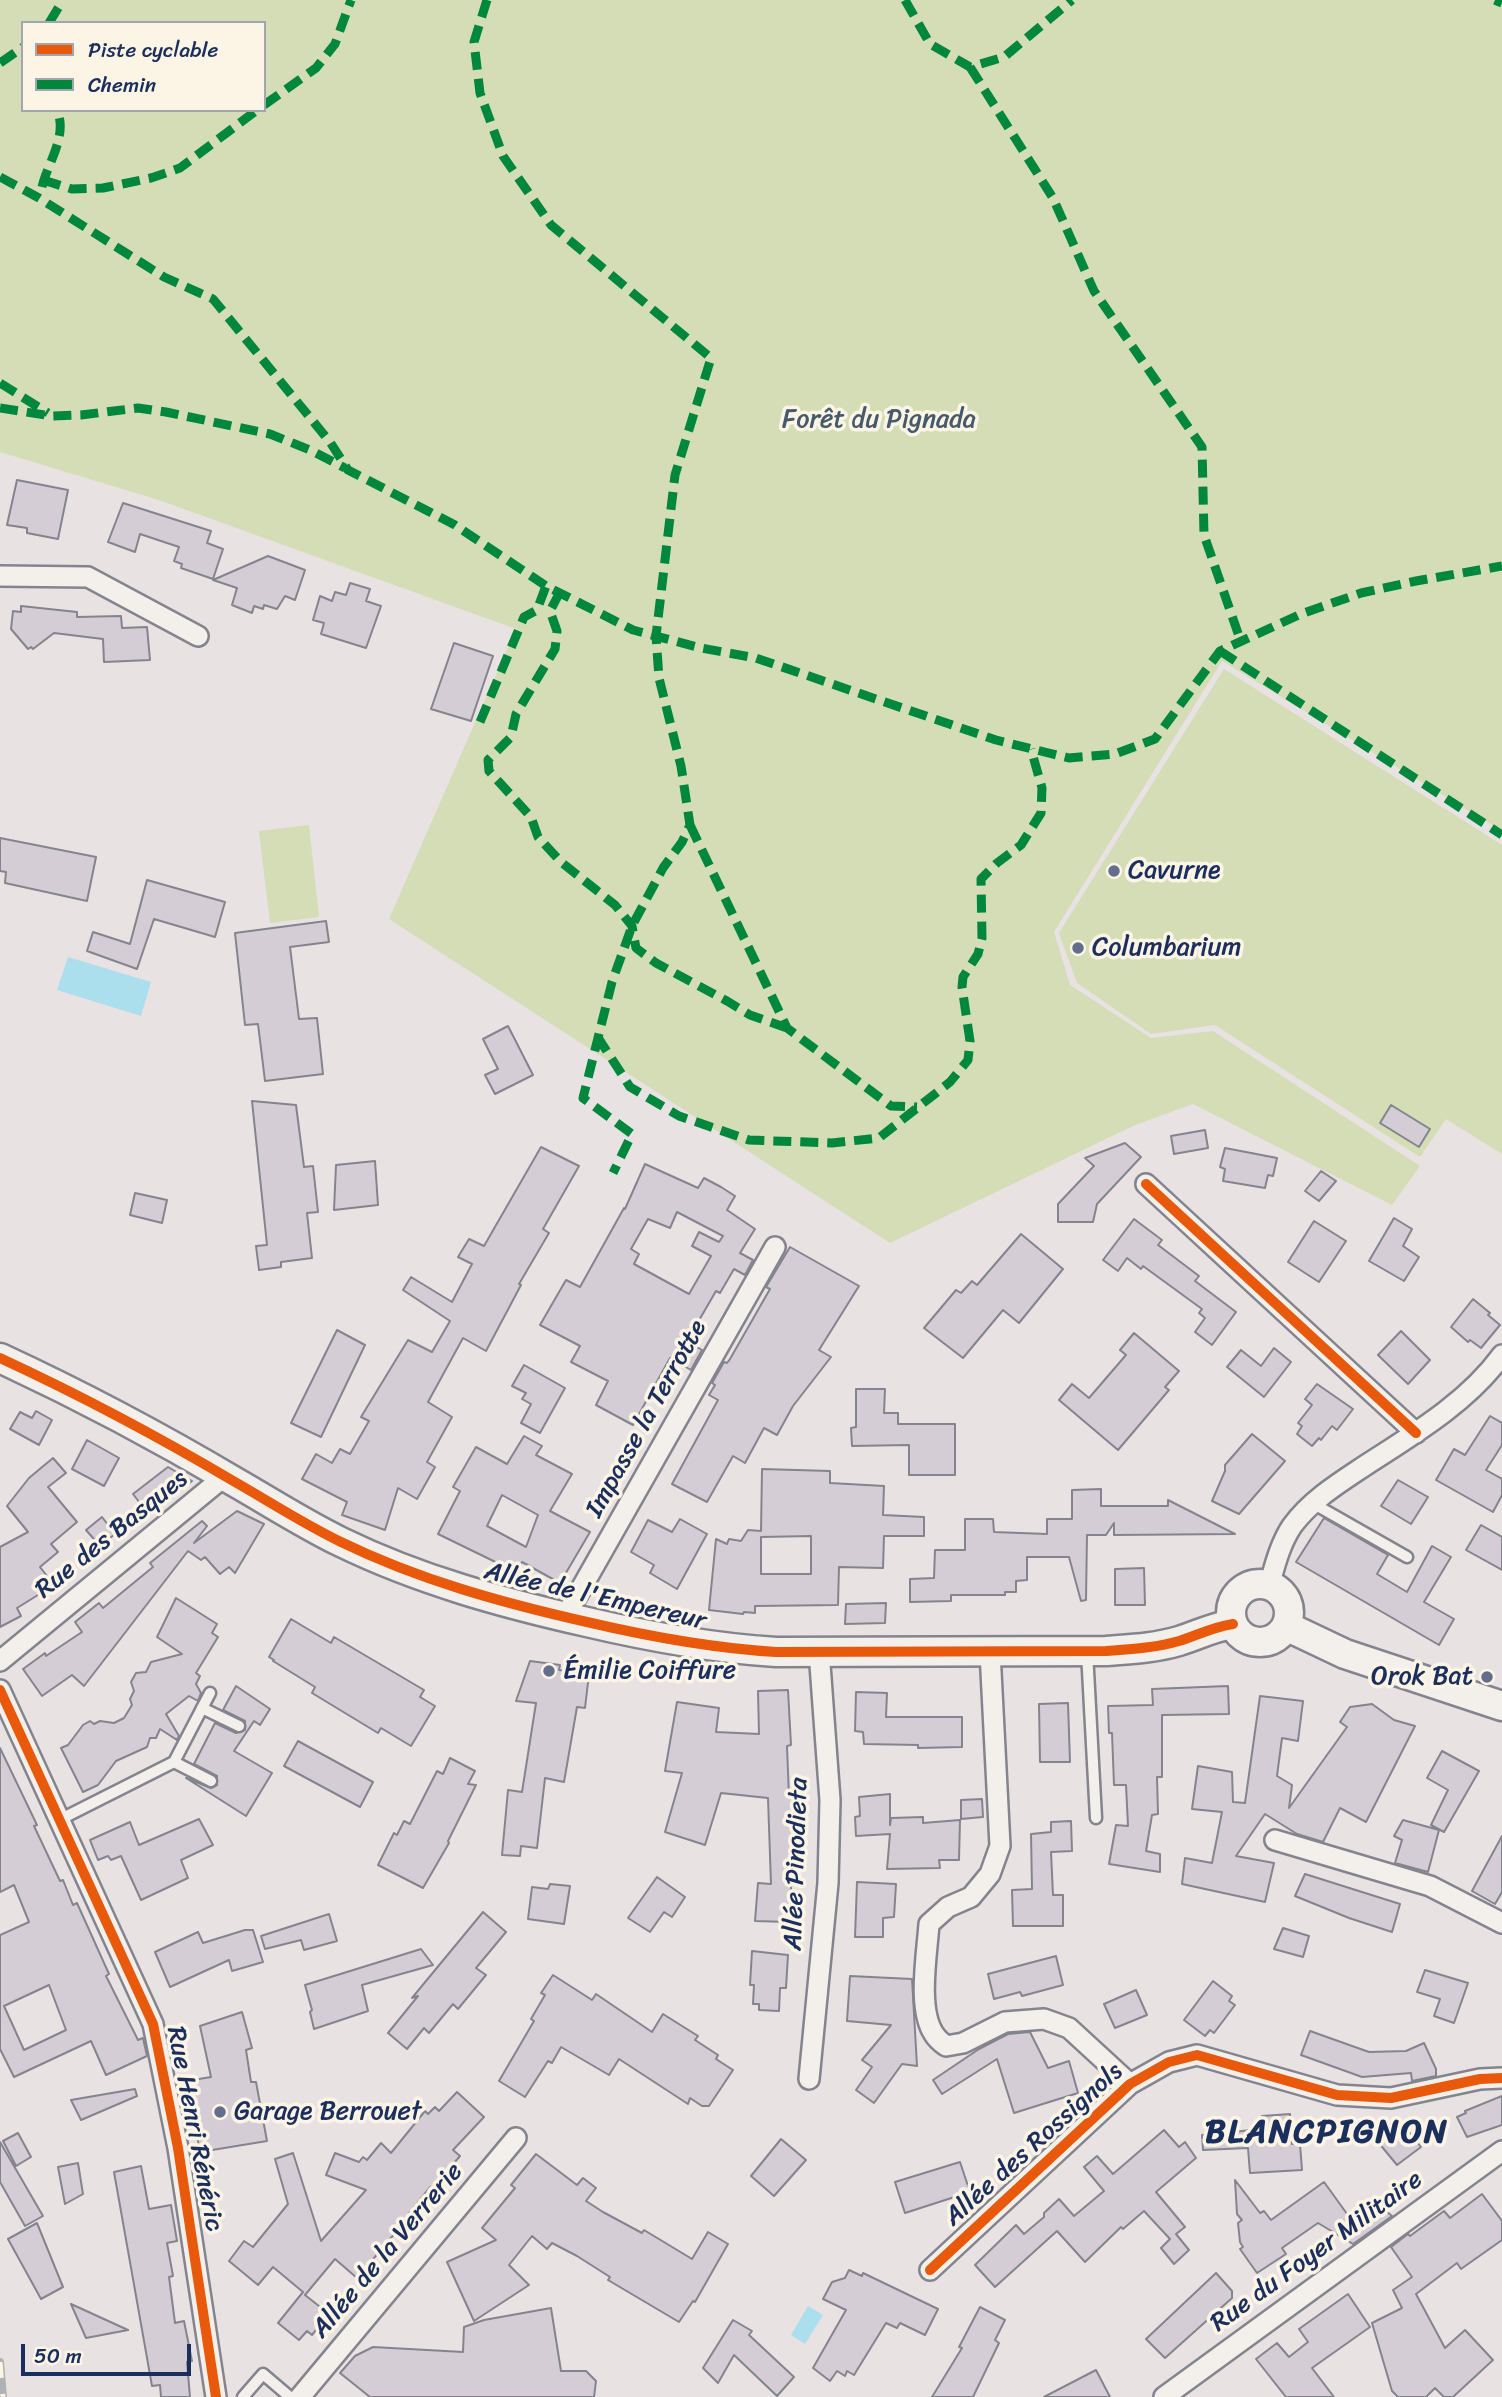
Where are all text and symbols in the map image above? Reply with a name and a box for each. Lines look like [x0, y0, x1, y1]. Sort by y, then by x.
legend [21, 21, 266, 112]
text: Piste cyclable [88, 31, 218, 69]
text: Chemin [88, 66, 156, 104]
park label: Forêt du Pignada [782, 404, 976, 436]
place label: Cavurne [1128, 855, 1221, 887]
marker: Cavurne [1106, 863, 1122, 879]
place label: Columbarium [1092, 932, 1241, 964]
marker: Columbarium [1070, 940, 1086, 956]
street label: Impasse la Terrotte [580, 1315, 714, 1523]
street label: Rue des Basques [30, 1464, 194, 1606]
street label: Allée de l'Empereur [481, 1556, 709, 1638]
place label: Émilie Coiffure [563, 1655, 736, 1687]
place label: Orok Bat [1371, 1661, 1473, 1693]
marker: Émilie Coiffure [541, 1663, 557, 1679]
marker: Orok Bat [1479, 1669, 1495, 1685]
street label: Allée Pinodieta [778, 1777, 816, 1951]
street label: Rue Henri Rénéric [159, 2024, 229, 2234]
street label: Allée des Rossignols [938, 2057, 1130, 2233]
place label: Garage Berrouet [234, 2096, 421, 2128]
marker: Garage Berrouet [212, 2104, 228, 2120]
district label: BLANCPIGNON [1208, 2114, 1446, 2154]
street label: Allée de la Verrerie [306, 2157, 470, 2345]
street label: Rue du Foyer Militaire [1205, 2165, 1429, 2339]
scale bar [24, 2330, 194, 2374]
text: 50 m [34, 2337, 82, 2375]

